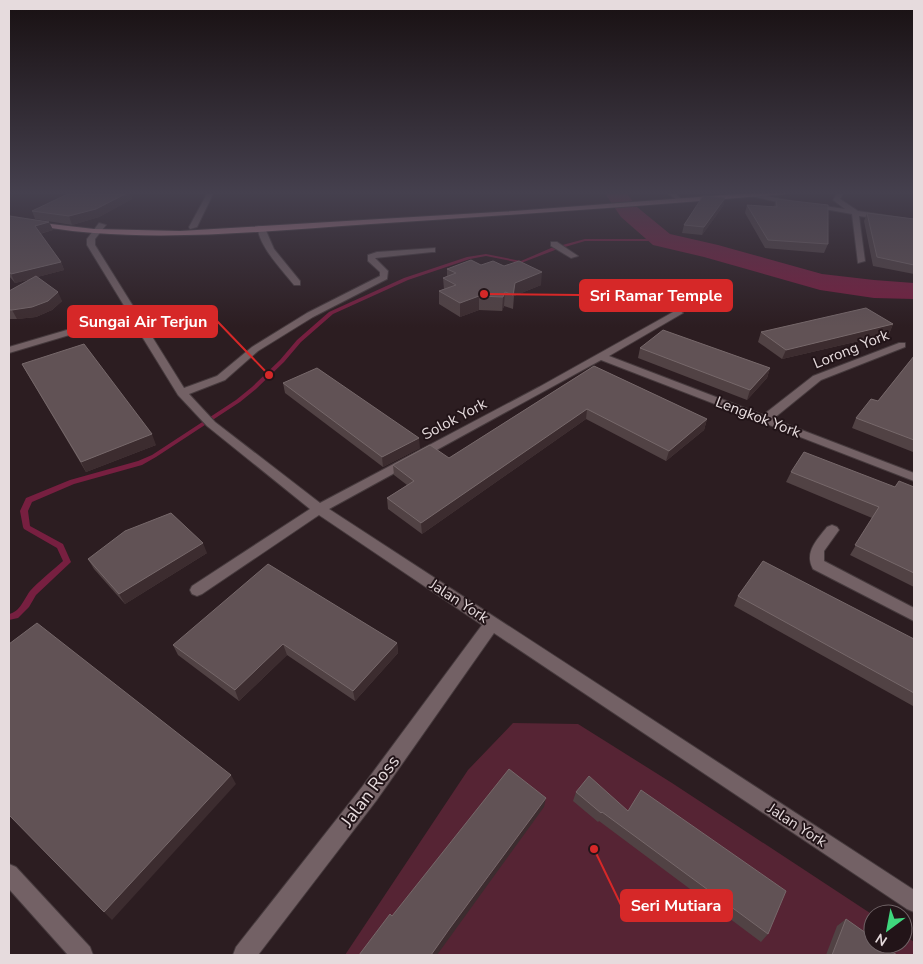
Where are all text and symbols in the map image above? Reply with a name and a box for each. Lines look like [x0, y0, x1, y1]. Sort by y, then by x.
callout: Sri Ramar Temple [580, 280, 732, 311]
text: Sri Ramar Temple [590, 285, 723, 307]
callout: Sungai Air Terjun [68, 306, 217, 337]
text: Sungai Air Terjun [79, 311, 207, 333]
street label: Lorong York [810, 325, 892, 373]
street label: Lengkok York [713, 392, 804, 443]
street label: Solok York [418, 393, 490, 444]
street label: Jalan York [425, 574, 493, 628]
street label: Jalan Ross [334, 750, 405, 833]
street label: Jalan York [763, 798, 831, 852]
callout: Seri Mutiara [621, 890, 732, 921]
text: Seri Mutiara [631, 895, 721, 917]
north arrow [863, 904, 913, 954]
text: N [872, 929, 891, 950]

